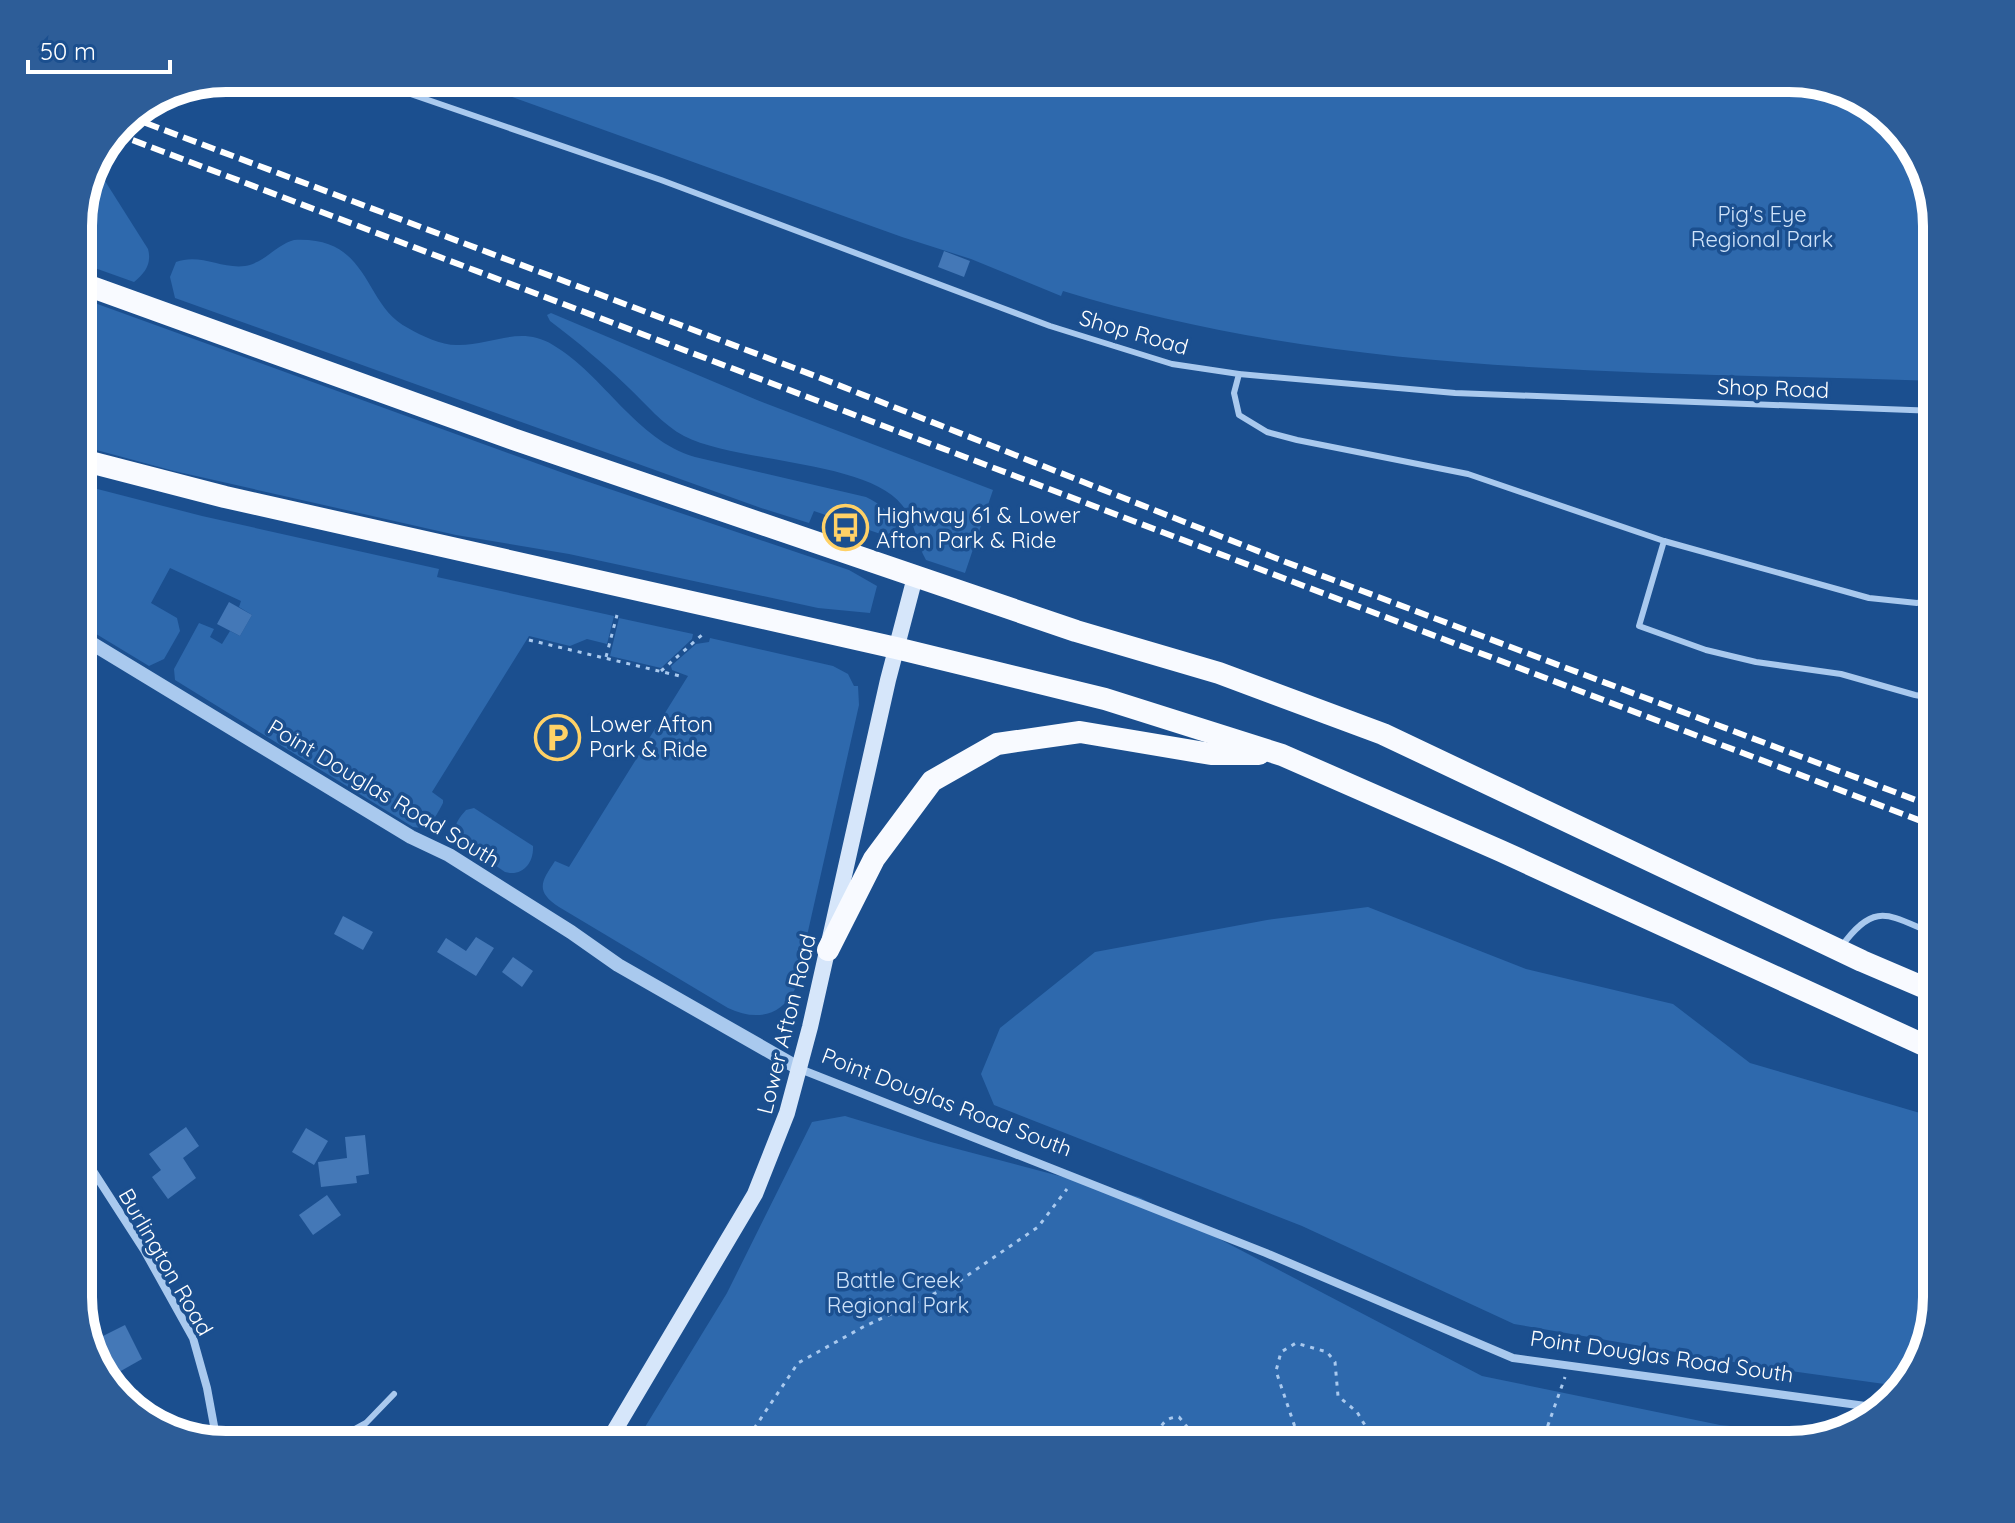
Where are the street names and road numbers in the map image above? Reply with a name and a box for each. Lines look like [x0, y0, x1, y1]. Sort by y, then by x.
street label: Shop Road [1076, 303, 1192, 361]
street label: Shop Road [1717, 372, 1829, 404]
street label: Point Douglas Road South [263, 713, 505, 873]
street label: Lower Afton Road [750, 931, 822, 1117]
street label: Point Douglas Road South [818, 1041, 1076, 1163]
street label: Burlington Road [113, 1183, 219, 1341]
street label: Point Douglas Road South [1528, 1324, 1796, 1388]

